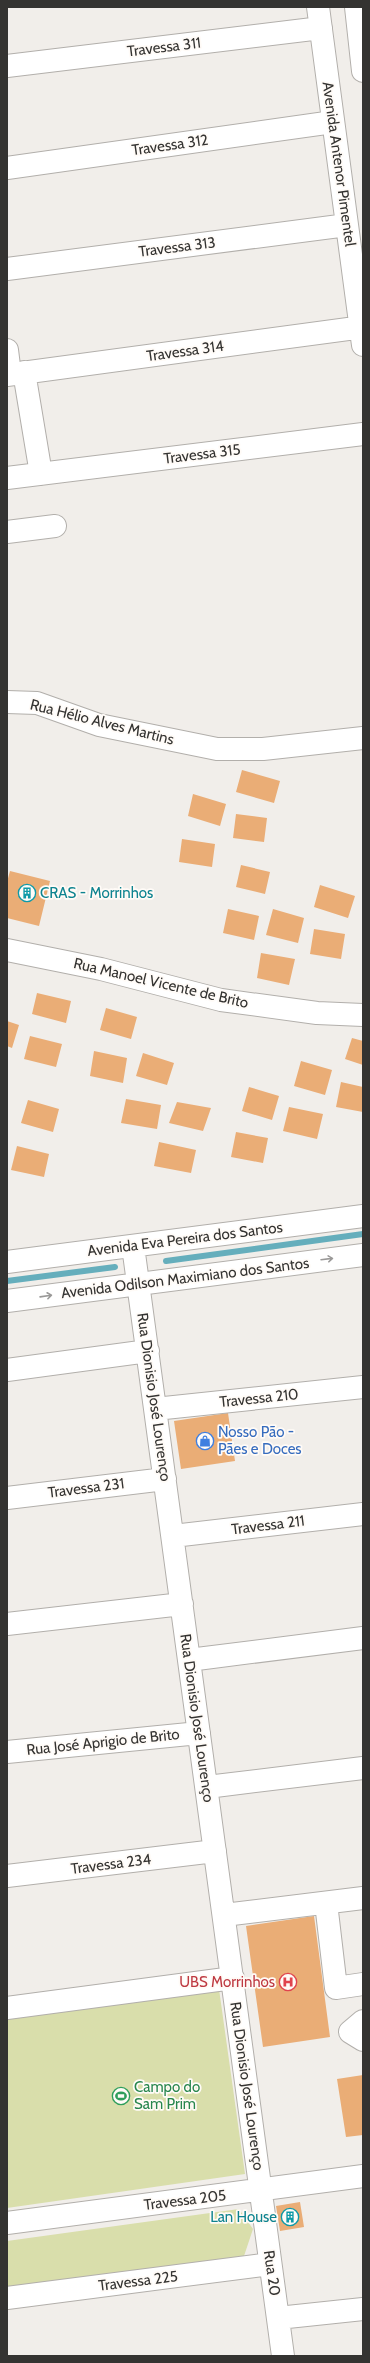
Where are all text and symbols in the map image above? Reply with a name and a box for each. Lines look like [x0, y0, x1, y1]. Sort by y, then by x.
street label: Travessa 311 [126, 34, 202, 60]
street label: Avenida Antenor Pimentel [319, 81, 360, 248]
street label: Travessa 312 [131, 131, 210, 159]
street label: Travessa 313 [138, 233, 216, 261]
street label: Travessa 314 [145, 337, 225, 365]
street label: Travessa 315 [163, 440, 241, 468]
street label: Rua Hélio Alves Martins [28, 695, 176, 749]
building icon: CRAS - Morrinhos [17, 883, 37, 903]
place label: CRAS - Morrinhos [40, 884, 153, 902]
street label: Rua Manoel Vicente de Brito [72, 954, 250, 1012]
street label: Avenida Eva Pereira dos Santos [86, 1218, 284, 1260]
street label: Avenida Odilson Maximiano dos Santos [60, 1254, 310, 1302]
one-way arrow [320, 1255, 333, 1263]
one-way arrow [39, 1292, 52, 1300]
street label: Rua Dionisio José Lourenço [133, 1311, 175, 1483]
street label: Travessa 210 [219, 1385, 299, 1411]
place label: Nosso Pão - Pães e Doces [218, 1423, 302, 1458]
shop icon: Nosso Pão - Pães e Doces [195, 1431, 215, 1451]
street label: Travessa 231 [47, 1474, 125, 1502]
street label: Travessa 211 [230, 1512, 306, 1538]
street label: Rua Dionisio José Lourenço [176, 1632, 218, 1804]
street label: Rua José Aprigio de Brito [26, 1725, 180, 1759]
street label: Travessa 234 [70, 1850, 153, 1878]
hospital icon: UBS Morrinhos [278, 1972, 298, 1992]
place label: UBS Morrinhos [179, 1973, 275, 1991]
street label: Rua Dionisio José Lourenço [226, 2000, 268, 2172]
place label: Campo do Sam Prim [134, 2078, 200, 2113]
sports icon: Campo do Sam Prim [111, 2086, 131, 2106]
street label: Travessa 205 [143, 2186, 227, 2214]
building icon: Lan House [280, 2207, 300, 2227]
place label: Lan House [210, 2208, 277, 2226]
street label: Rua 20 [260, 2249, 284, 2297]
street label: Travessa 225 [97, 2267, 179, 2295]

